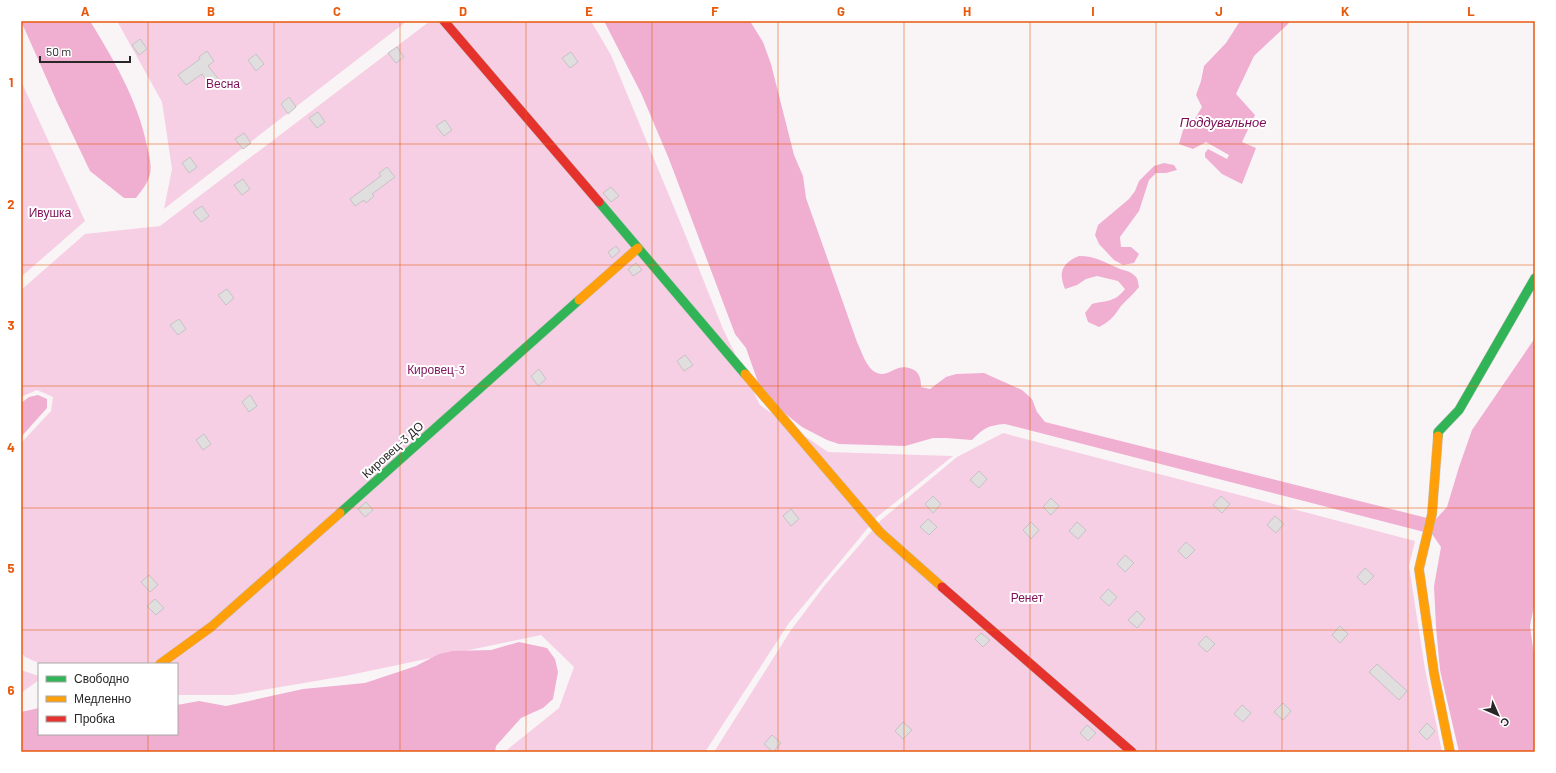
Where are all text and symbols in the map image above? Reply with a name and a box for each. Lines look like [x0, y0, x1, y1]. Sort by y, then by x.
text: A [81, 3, 90, 19]
text: B [207, 3, 215, 19]
text: C [333, 3, 341, 19]
text: D [459, 3, 467, 19]
text: E [585, 3, 593, 19]
text: F [711, 3, 719, 19]
text: G [837, 3, 845, 19]
text: H [963, 3, 971, 19]
text: I [1091, 3, 1095, 19]
text: J [1215, 3, 1223, 19]
text: K [1341, 3, 1349, 19]
text: L [1467, 3, 1475, 19]
scale bar [40, 38, 130, 64]
text: 50 m [46, 44, 71, 58]
text: 1 [9, 74, 13, 90]
park label: Весна [206, 76, 240, 90]
water label: Поддувальное [1180, 114, 1266, 130]
text: 2 [7, 196, 15, 212]
park label: Ивушка [29, 205, 72, 220]
text: 3 [7, 317, 15, 333]
park label: Кировец-3 [407, 362, 465, 377]
street label: Кировец-3 ДО [359, 418, 427, 481]
text: 4 [7, 439, 15, 455]
text: 5 [7, 560, 15, 576]
park label: Ренет [1011, 590, 1044, 604]
legend [38, 663, 178, 735]
text: Свободно [74, 671, 129, 686]
text: 6 [8, 682, 15, 698]
text: Медленно [74, 691, 131, 706]
north arrow [1478, 695, 1518, 735]
text: Пробка [74, 711, 115, 726]
text: С [1498, 715, 1513, 730]

